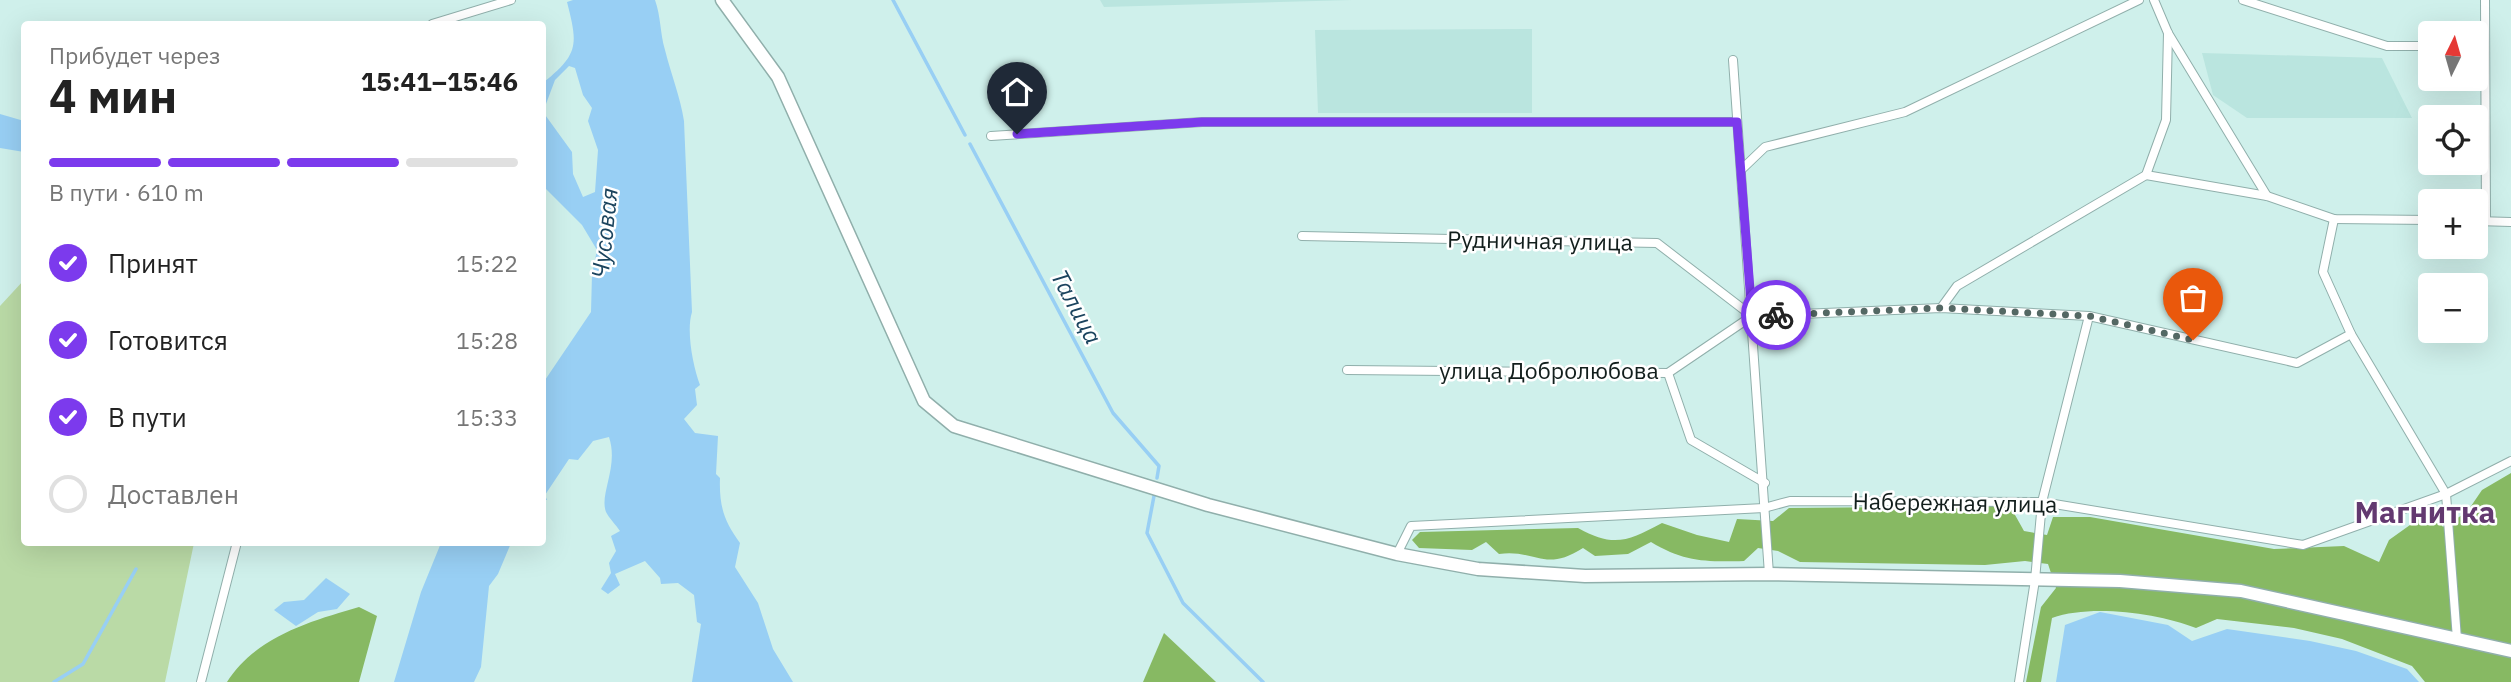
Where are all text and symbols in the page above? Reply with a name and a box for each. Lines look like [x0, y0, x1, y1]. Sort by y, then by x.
north arrow [2418, 21, 2488, 91]
map controls [2418, 21, 2488, 343]
text: Прибудет через [49, 40, 221, 70]
pin [987, 62, 1047, 134]
text: 15:41–15:46 [361, 64, 518, 98]
text: 4 мин [49, 66, 177, 126]
icon: home [998, 73, 1036, 111]
button: locate [2418, 105, 2488, 175]
text: В пути · 610 m [49, 177, 204, 207]
water label: Чусовая [583, 186, 625, 280]
button: + [2418, 189, 2488, 259]
street label: Рудничная улица [1447, 223, 1633, 257]
icon: check [49, 244, 87, 282]
text: Принят [108, 246, 198, 280]
text: 15:22 [456, 248, 518, 278]
water label: Талица [1044, 264, 1110, 349]
pin [2163, 268, 2223, 340]
button: − [2418, 273, 2488, 343]
icon: bag [2174, 279, 2212, 317]
courier [1741, 280, 1811, 350]
icon: bike [1757, 296, 1795, 334]
icon: check [49, 321, 87, 359]
text: Готовится [108, 323, 228, 357]
text: 15:28 [456, 325, 518, 355]
street label: улица Добролюбова [1439, 355, 1659, 385]
icon: check [49, 398, 87, 436]
text: В пути [108, 400, 187, 434]
text: 15:33 [456, 402, 518, 432]
text: Доставлен [108, 477, 239, 511]
street label: Набережная улица [1852, 485, 2058, 519]
district label: Магнитка [2355, 492, 2495, 531]

